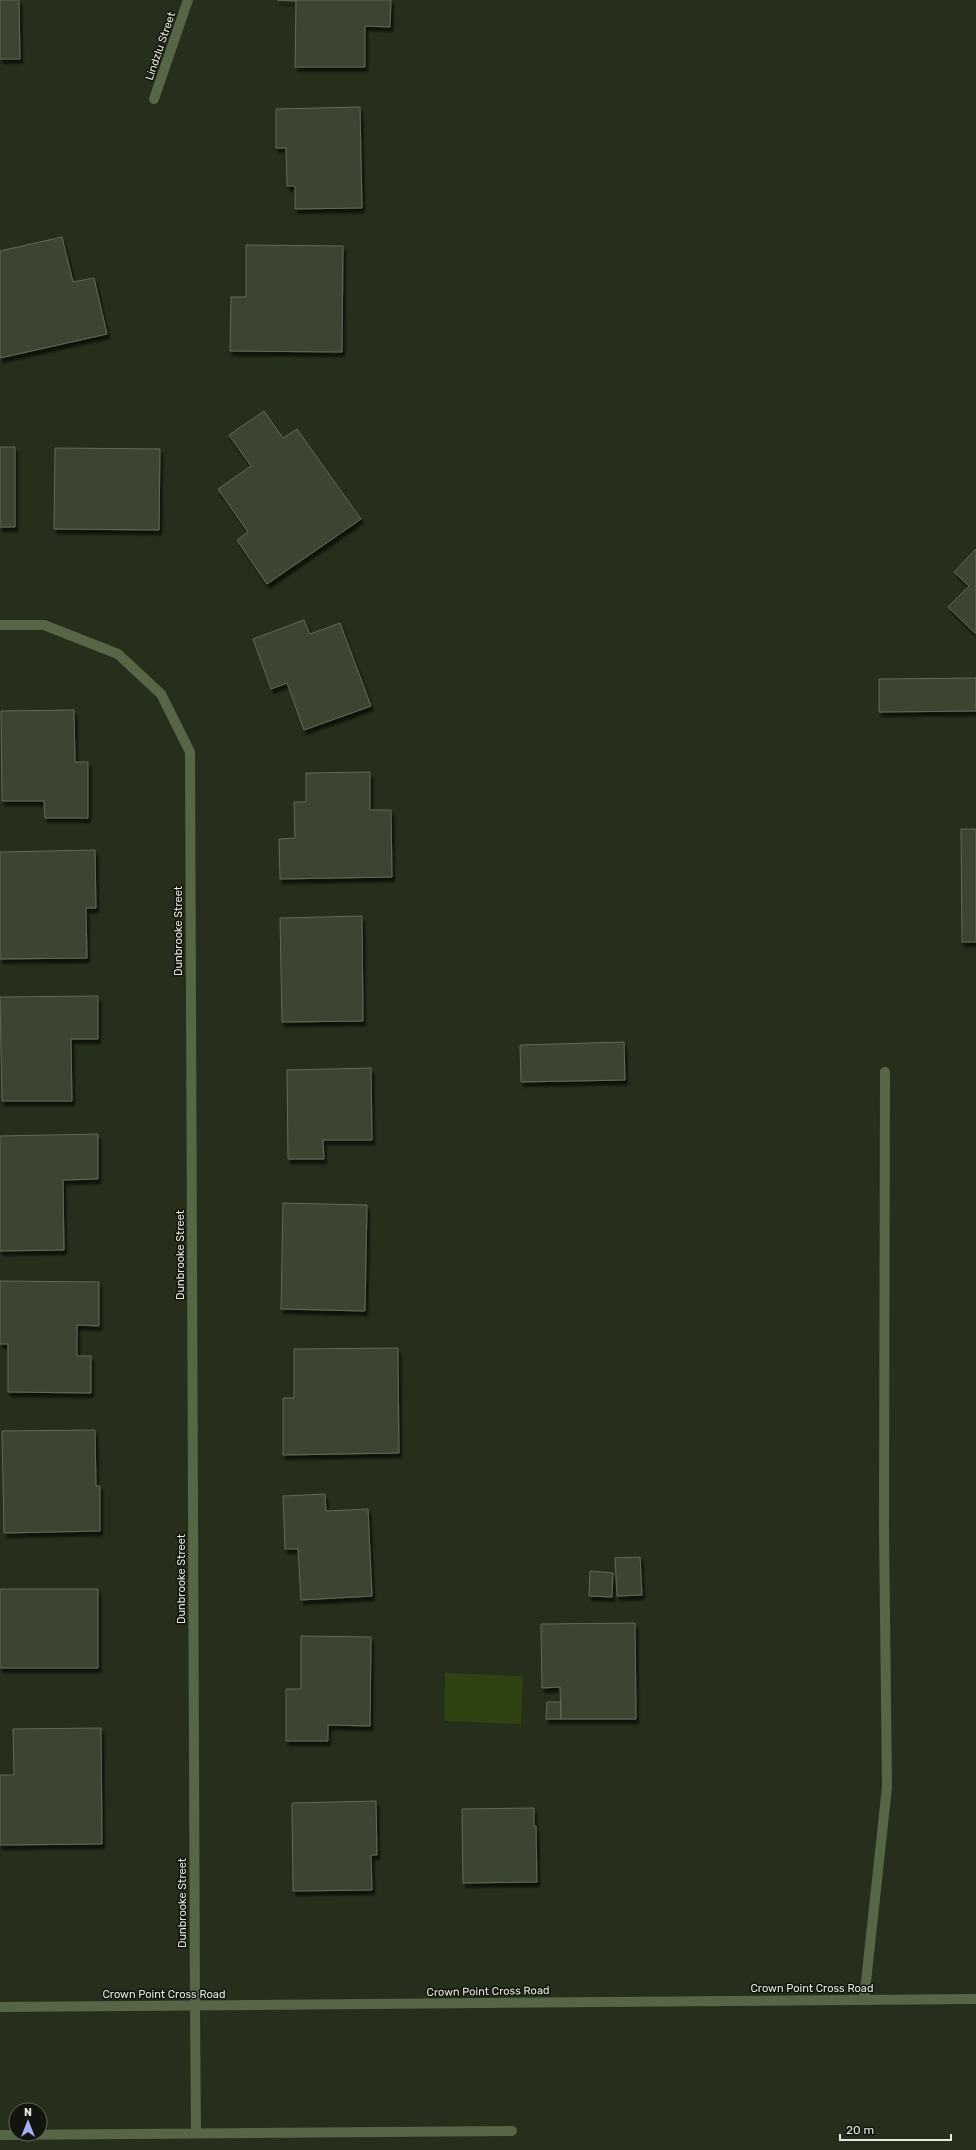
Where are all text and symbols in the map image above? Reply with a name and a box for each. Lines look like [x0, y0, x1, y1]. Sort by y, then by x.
street label: Lindzlu Street [143, 10, 178, 82]
street label: Dunbrooke Street [172, 885, 185, 976]
street label: Dunbrooke Street [174, 1209, 187, 1300]
street label: Dunbrooke Street [175, 1533, 188, 1624]
street label: Dunbrooke Street [176, 1857, 189, 1948]
street label: Crown Point Cross Road [751, 1982, 874, 1995]
street label: Crown Point Cross Road [426, 1984, 550, 1999]
street label: Crown Point Cross Road [103, 1988, 226, 2001]
north arrow [8, 2102, 48, 2142]
text: N [24, 2106, 32, 2119]
scale bar [840, 2116, 951, 2142]
text: 20 m [846, 2123, 874, 2137]

